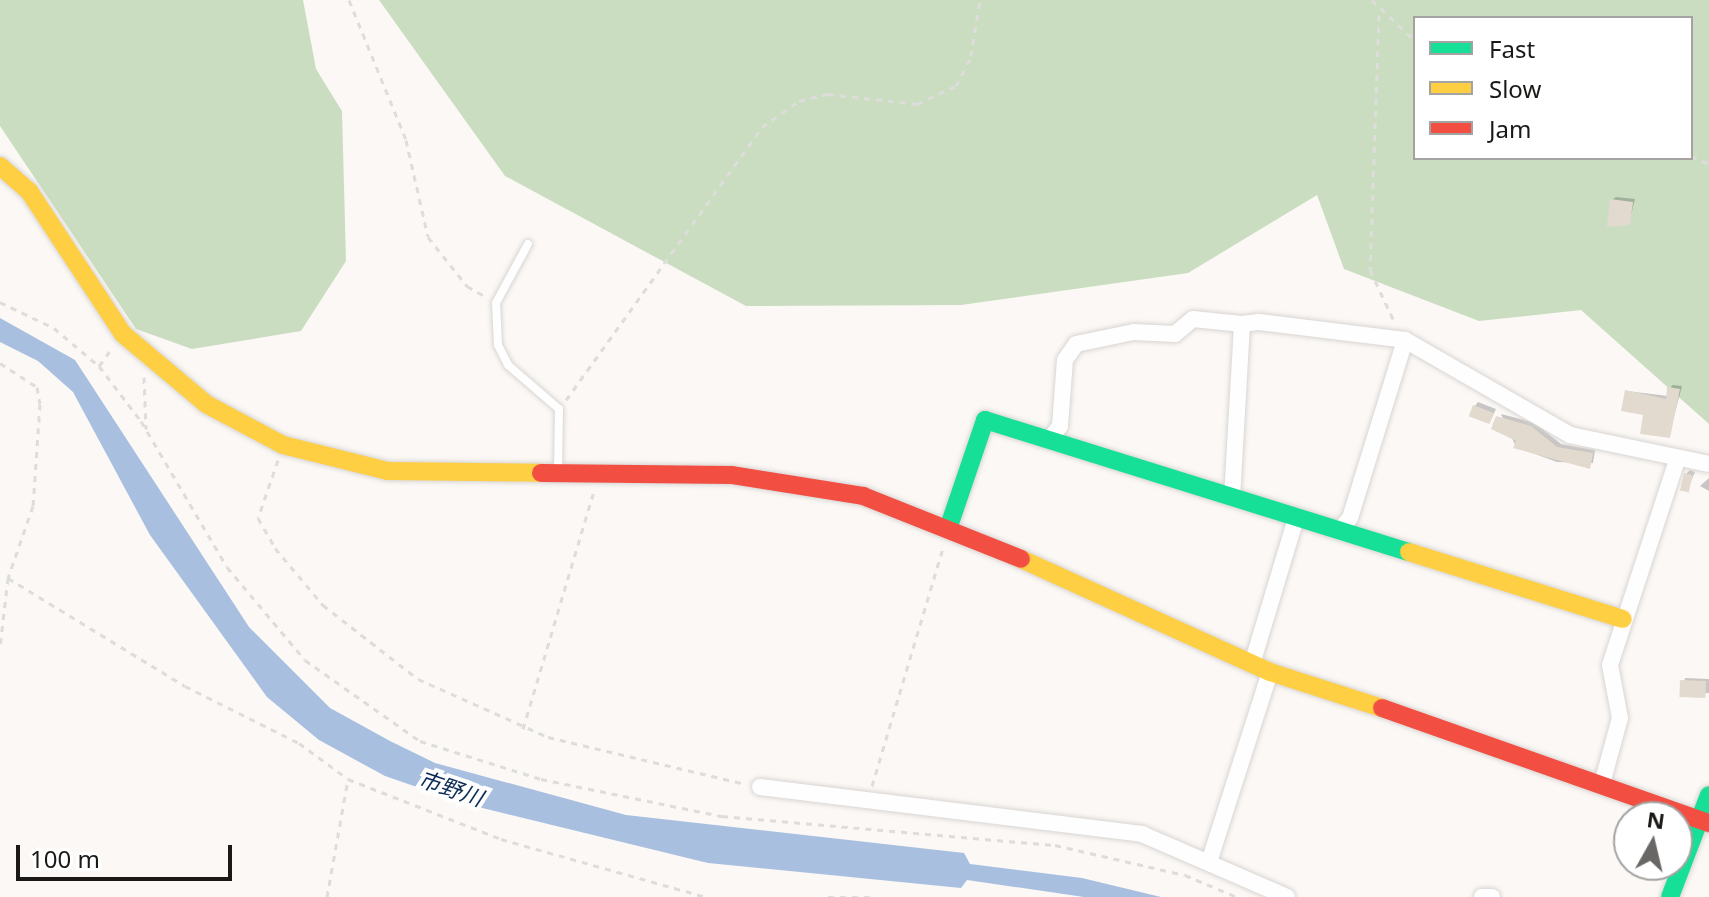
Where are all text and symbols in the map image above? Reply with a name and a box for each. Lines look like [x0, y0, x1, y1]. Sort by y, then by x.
legend [1413, 16, 1693, 160]
text: Fast [1489, 32, 1535, 65]
text: Slow [1489, 72, 1541, 105]
text: Jam [1489, 112, 1531, 145]
water label: 市野川 [416, 765, 486, 811]
north arrow [1613, 801, 1693, 881]
text: N [1645, 803, 1667, 835]
scale bar [20, 829, 236, 879]
text: 100 m [30, 842, 100, 875]

